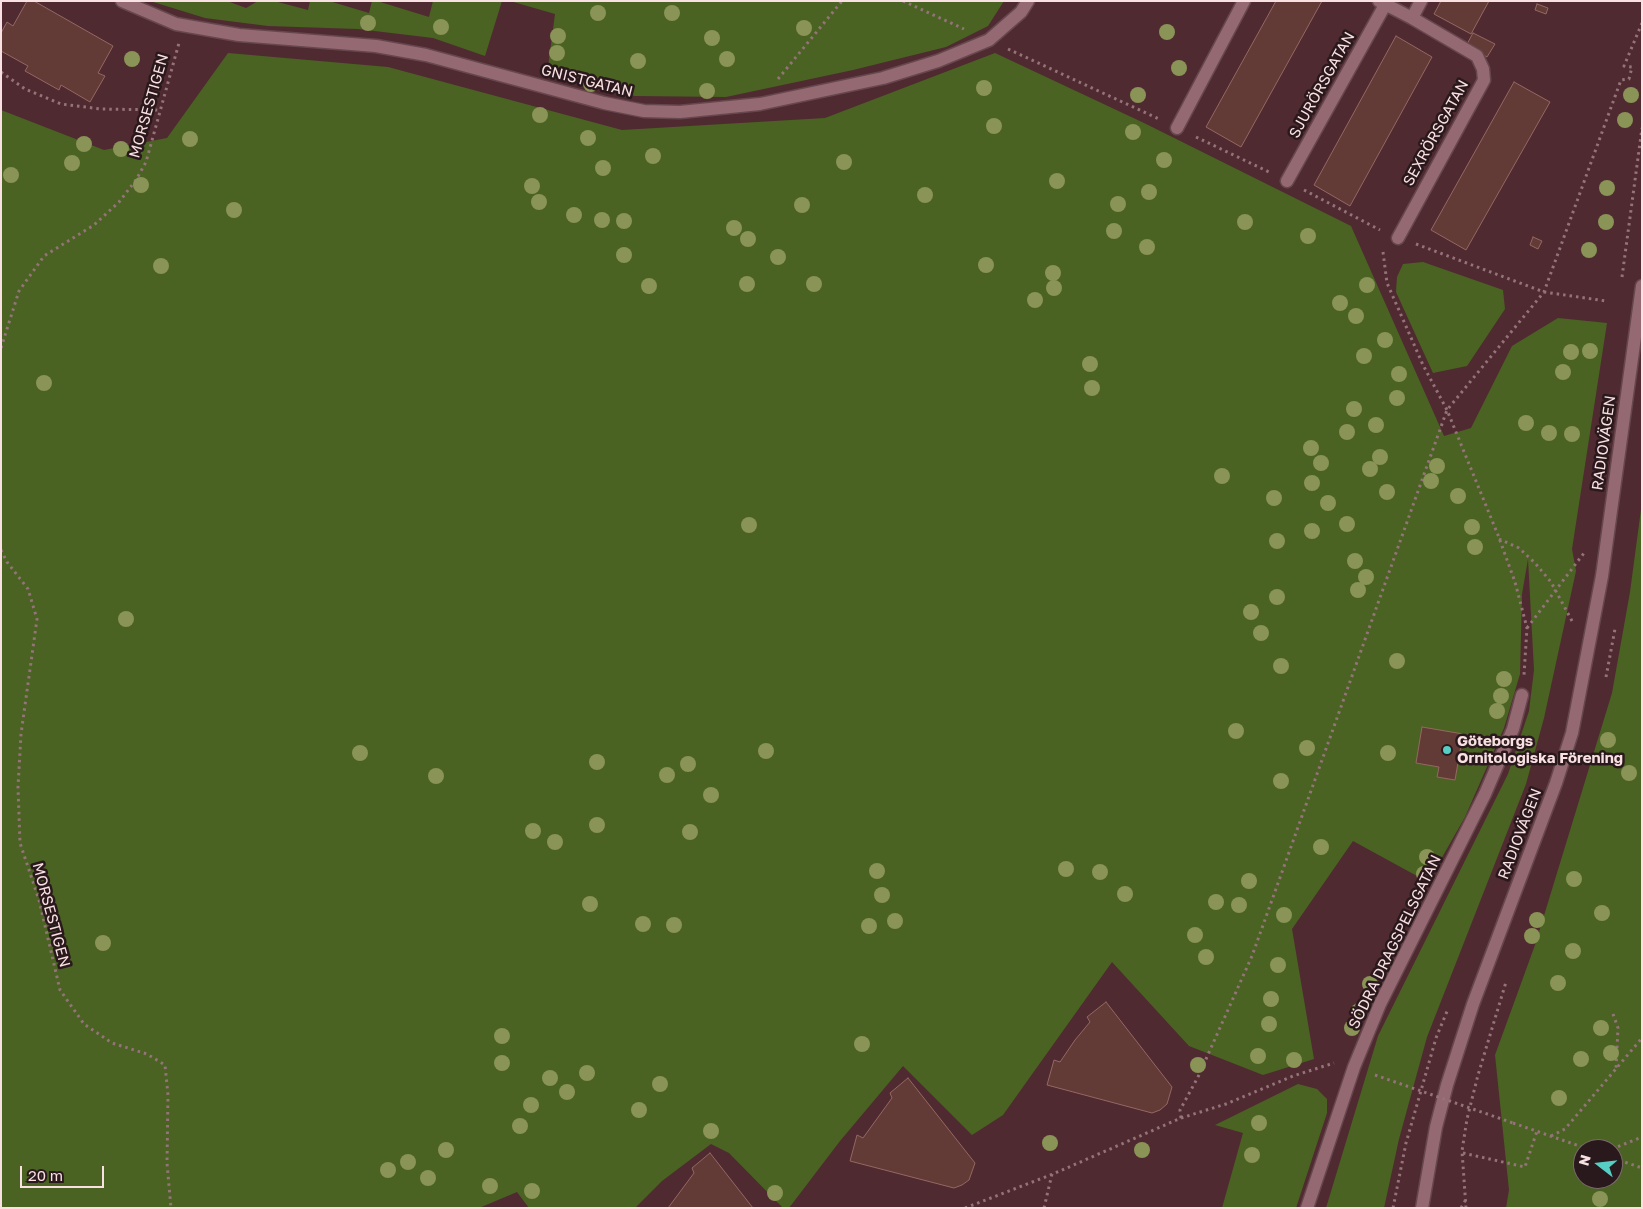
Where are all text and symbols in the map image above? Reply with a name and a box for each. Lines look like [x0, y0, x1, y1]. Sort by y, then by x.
street label: SJURÖRSGATAN [1285, 29, 1359, 141]
street label: MORSESTIGEN [126, 52, 172, 160]
street label: GNISTGATAN [539, 61, 635, 101]
street label: SEXRÖRSGATAN [1399, 77, 1473, 189]
street label: RADIOVÄGEN [1588, 394, 1620, 492]
place label: Göteborgs Ornitologiska Förening [1457, 732, 1623, 767]
marker: Göteborgs Ornitologiska Förening [1441, 744, 1453, 756]
street label: RADIOVÄGEN [1494, 786, 1546, 882]
street label: SÖDRA DRAGSPELSGATAN [1345, 852, 1445, 1032]
street label: MORSESTIGEN [28, 861, 74, 969]
north arrow [1573, 1139, 1623, 1189]
text: N [1574, 1153, 1594, 1167]
scale bar [22, 1156, 106, 1188]
text: 20 m [28, 1166, 63, 1184]

